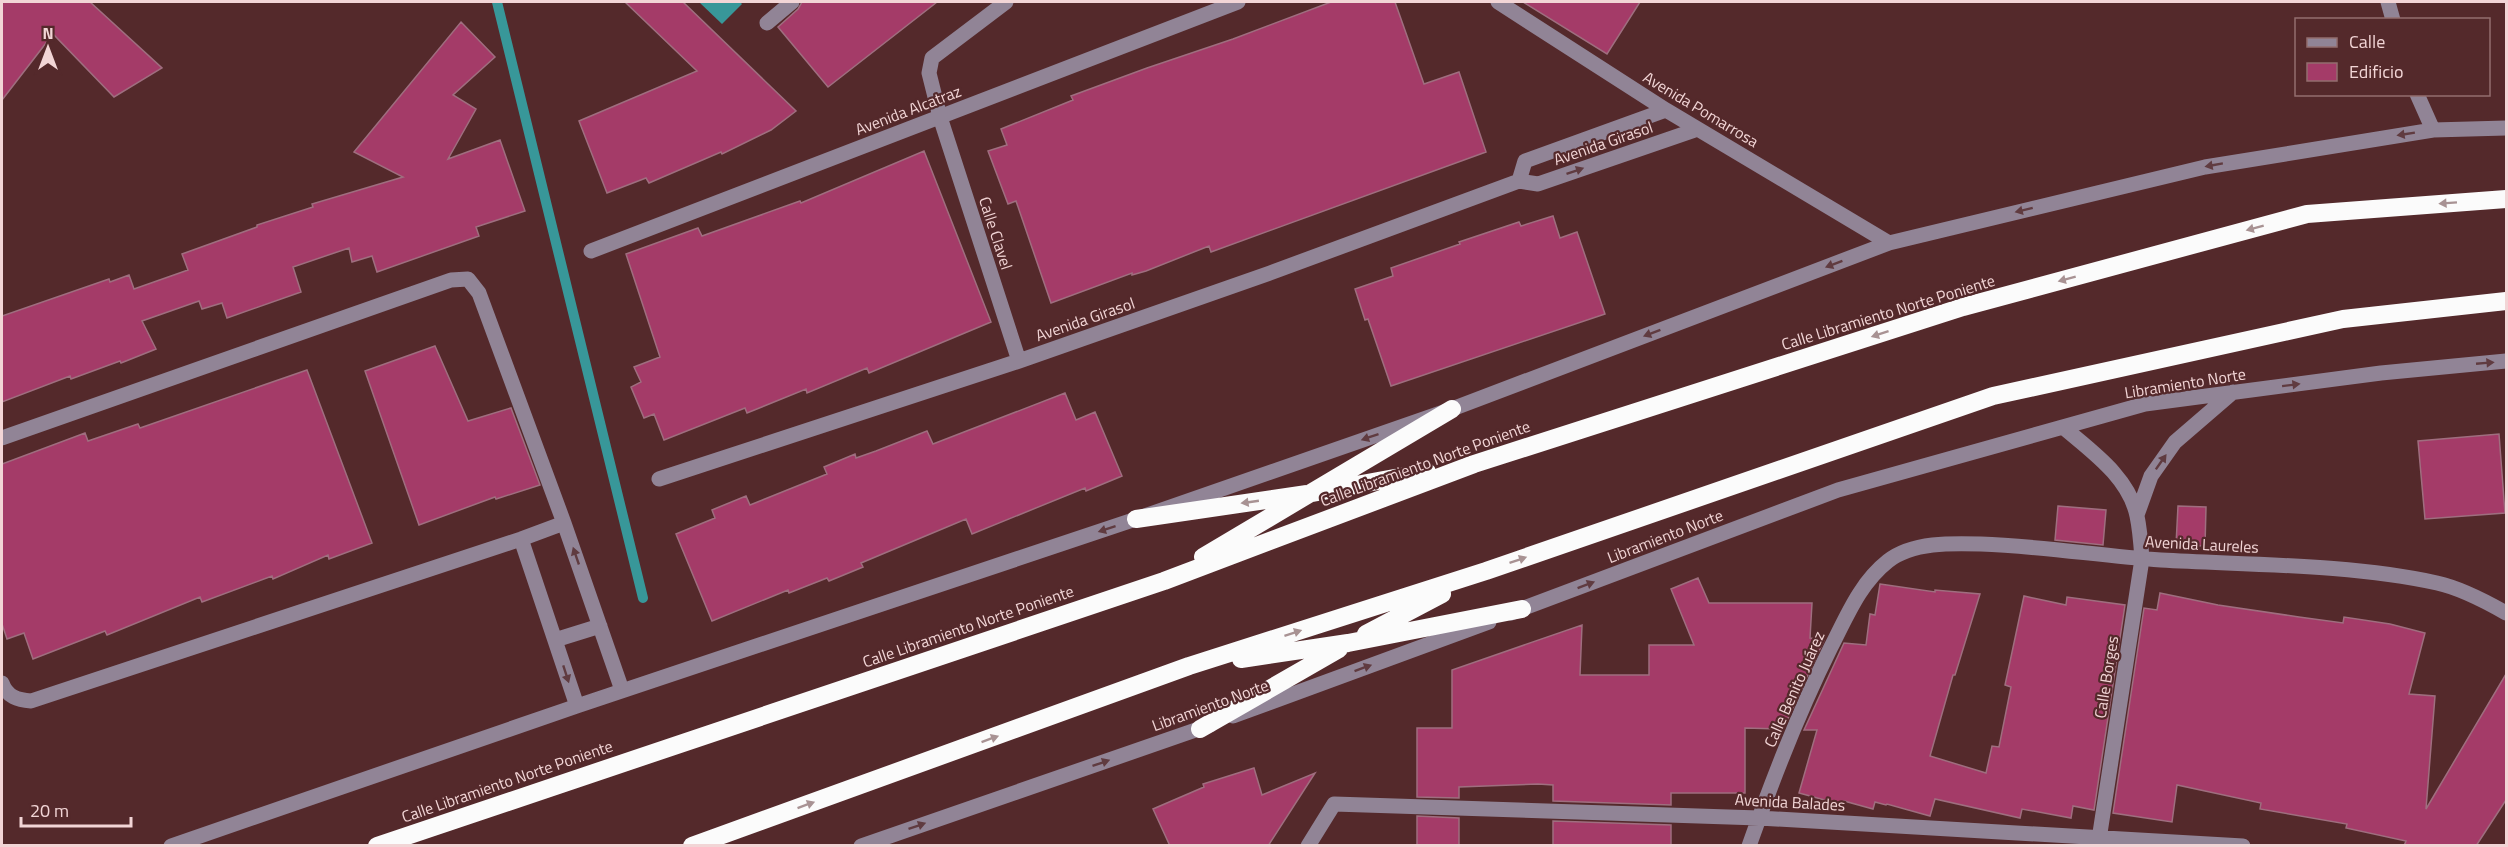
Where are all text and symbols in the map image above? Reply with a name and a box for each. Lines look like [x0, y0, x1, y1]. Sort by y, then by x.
north arrow [18, 18, 78, 78]
legend [2295, 18, 2490, 96]
text: N [42, 21, 54, 45]
text: Calle [2349, 28, 2385, 55]
text: Edificio [2349, 58, 2403, 85]
street label: Avenida Pomarrosa [1639, 65, 1763, 153]
street label: Avenida Alcatraz [852, 79, 964, 141]
street label: Avenida Girasol [1550, 115, 1656, 171]
one-way arrow [2397, 130, 2416, 139]
one-way arrow [2204, 161, 2223, 170]
one-way arrow [1566, 166, 1584, 176]
street label: Calle Clavel [973, 193, 1019, 273]
one-way arrow [2439, 198, 2458, 208]
one-way arrow [2015, 206, 2033, 216]
one-way arrow [2246, 224, 2264, 233]
one-way arrow [1825, 259, 1843, 269]
street label: Calle Libramiento Norte Poniente [1778, 268, 1998, 356]
one-way arrow [2058, 275, 2076, 284]
street label: Avenida Girasol [1032, 291, 1138, 347]
one-way arrow [1643, 329, 1661, 338]
one-way arrow [1871, 330, 1889, 339]
one-way arrow [2476, 358, 2495, 368]
street label: Libramiento Norte [2123, 362, 2247, 404]
one-way arrow [2282, 380, 2301, 389]
street label: Calle Libramiento Norte Poniente [1317, 414, 1533, 512]
one-way arrow [1361, 433, 1379, 443]
one-way arrow [2155, 454, 2166, 470]
one-way arrow [1241, 498, 1260, 507]
street label: Libramiento Norte [1603, 503, 1727, 569]
one-way arrow [1098, 524, 1116, 534]
street label: Avenida Laureles [2145, 529, 2259, 559]
one-way arrow [570, 547, 580, 565]
one-way arrow [1509, 555, 1527, 565]
street label: Calle Libramiento Norte Poniente [859, 578, 1077, 674]
one-way arrow [1577, 580, 1595, 590]
street label: Calle Benito Juárez [1758, 627, 1830, 751]
one-way arrow [1284, 628, 1302, 637]
street label: Calle Borges [2088, 634, 2124, 720]
one-way arrow [1355, 663, 1373, 673]
one-way arrow [562, 665, 572, 683]
street label: Libramiento Norte [1148, 673, 1272, 737]
street label: Calle Libramiento Norte Poniente [398, 733, 616, 829]
one-way arrow [981, 733, 999, 743]
one-way arrow [1092, 757, 1110, 767]
street label: Avenida Balades [1734, 787, 1846, 817]
scale bar [21, 790, 130, 828]
text: 20 m [30, 797, 69, 824]
one-way arrow [797, 800, 815, 810]
one-way arrow [908, 821, 926, 831]

